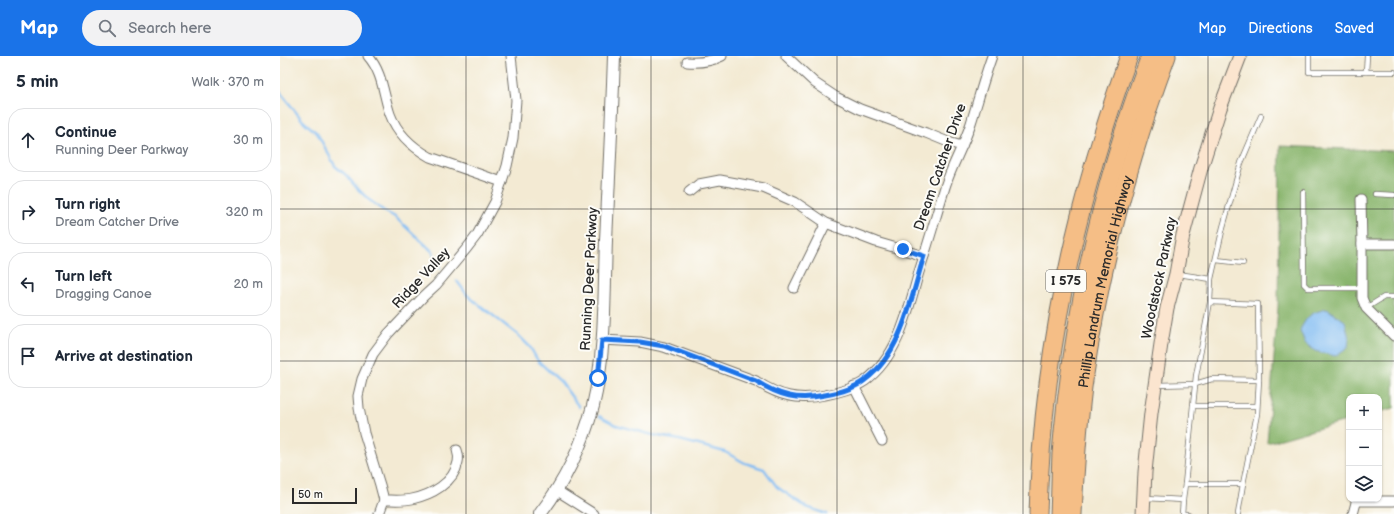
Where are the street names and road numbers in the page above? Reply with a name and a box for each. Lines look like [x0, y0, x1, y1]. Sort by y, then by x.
street label: Dream Catcher Drive [910, 101, 970, 233]
street label: Phillip Landrum Memorial Highway [1074, 173, 1136, 389]
street label: Running Deer Parkway [577, 206, 601, 351]
street label: Woodstock Parkway [1138, 215, 1180, 341]
street label: Ridge Valley [388, 244, 454, 312]
road number: I 575 [1046, 270, 1086, 292]

